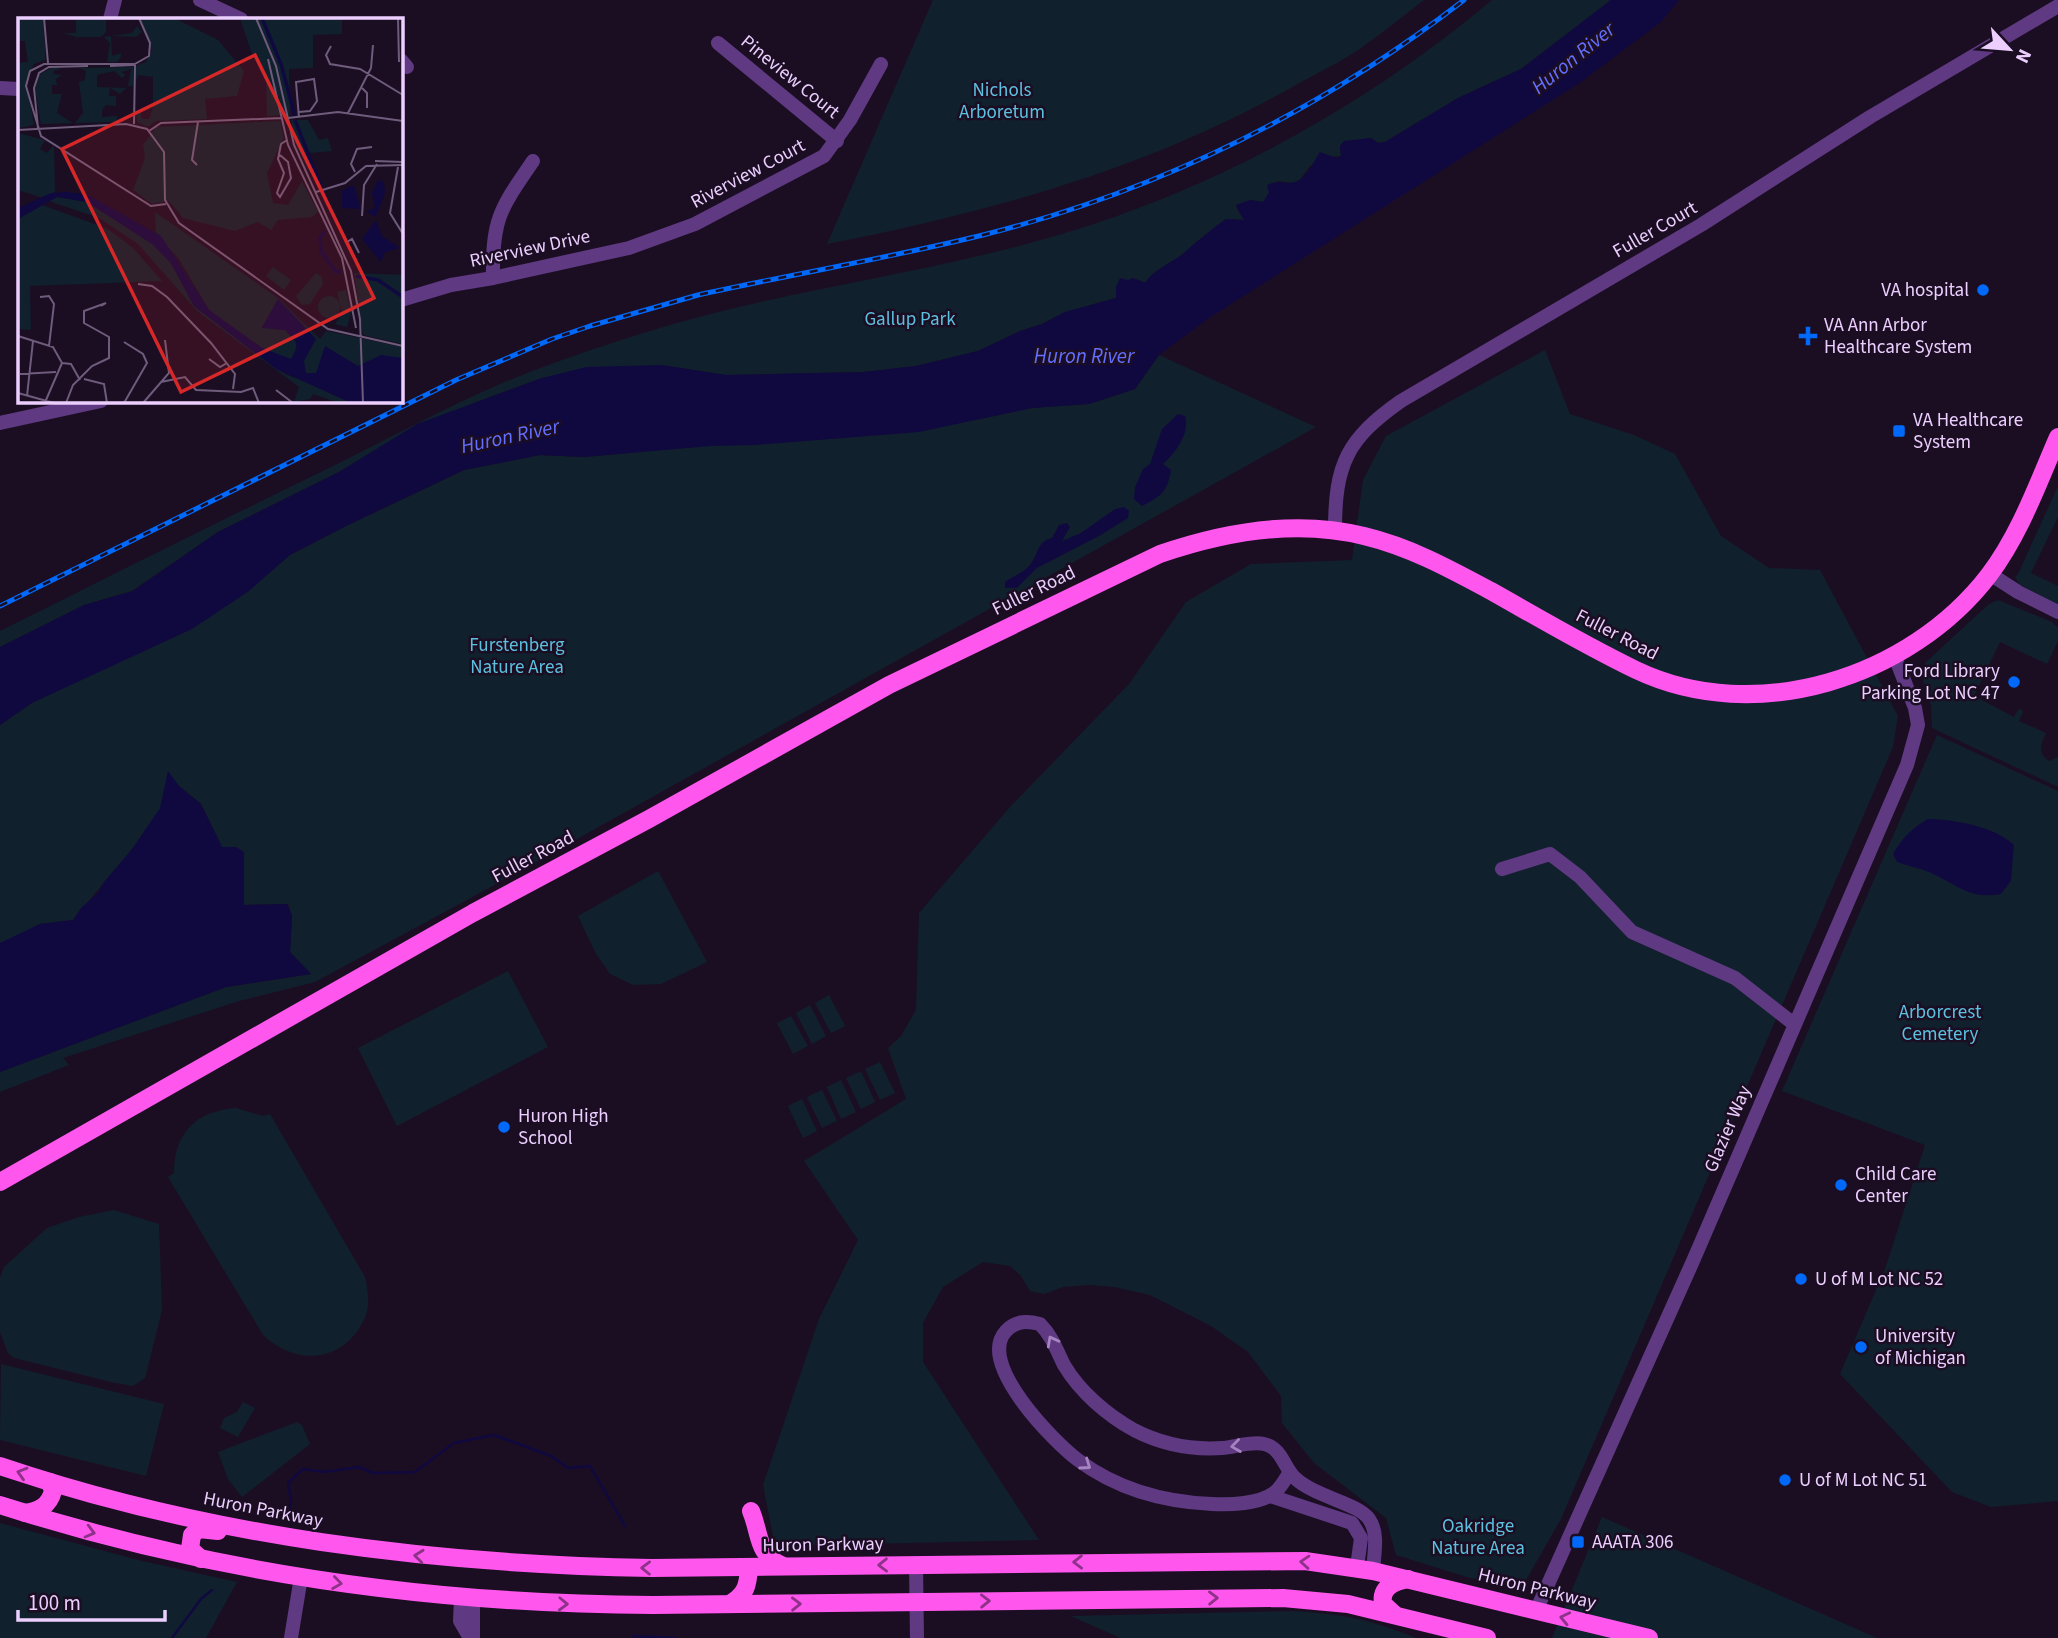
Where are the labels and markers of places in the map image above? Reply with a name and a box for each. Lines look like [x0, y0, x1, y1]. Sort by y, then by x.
place label: VA hospital [1881, 277, 1969, 304]
marker: VA hospital [1975, 282, 1991, 298]
place label: VA Ann Arbor Healthcare System [1824, 312, 1972, 361]
marker: VA Ann Arbor Healthcare System [1798, 326, 1818, 346]
place label: VA Healthcare System [1913, 407, 2023, 456]
marker: VA Healthcare System [1891, 423, 1907, 439]
place label: Ford Library Parking Lot NC 47 [1861, 658, 2000, 707]
marker: Ford Library Parking Lot NC 47 [2006, 674, 2022, 690]
place label: Huron High School [518, 1103, 609, 1152]
marker: Huron High School [496, 1119, 512, 1135]
place label: Child Care Center [1855, 1161, 1936, 1210]
marker: Child Care Center [1833, 1177, 1849, 1193]
place label: U of M Lot NC 52 [1815, 1266, 1943, 1293]
marker: U of M Lot NC 52 [1793, 1271, 1809, 1287]
place label: University of Michigan [1875, 1323, 1966, 1372]
marker: University of Michigan [1853, 1339, 1869, 1355]
place label: U of M Lot NC 51 [1799, 1467, 1927, 1494]
marker: U of M Lot NC 51 [1777, 1472, 1793, 1488]
place label: AAATA 306 [1592, 1529, 1674, 1556]
marker: AAATA 306 [1570, 1534, 1586, 1550]

